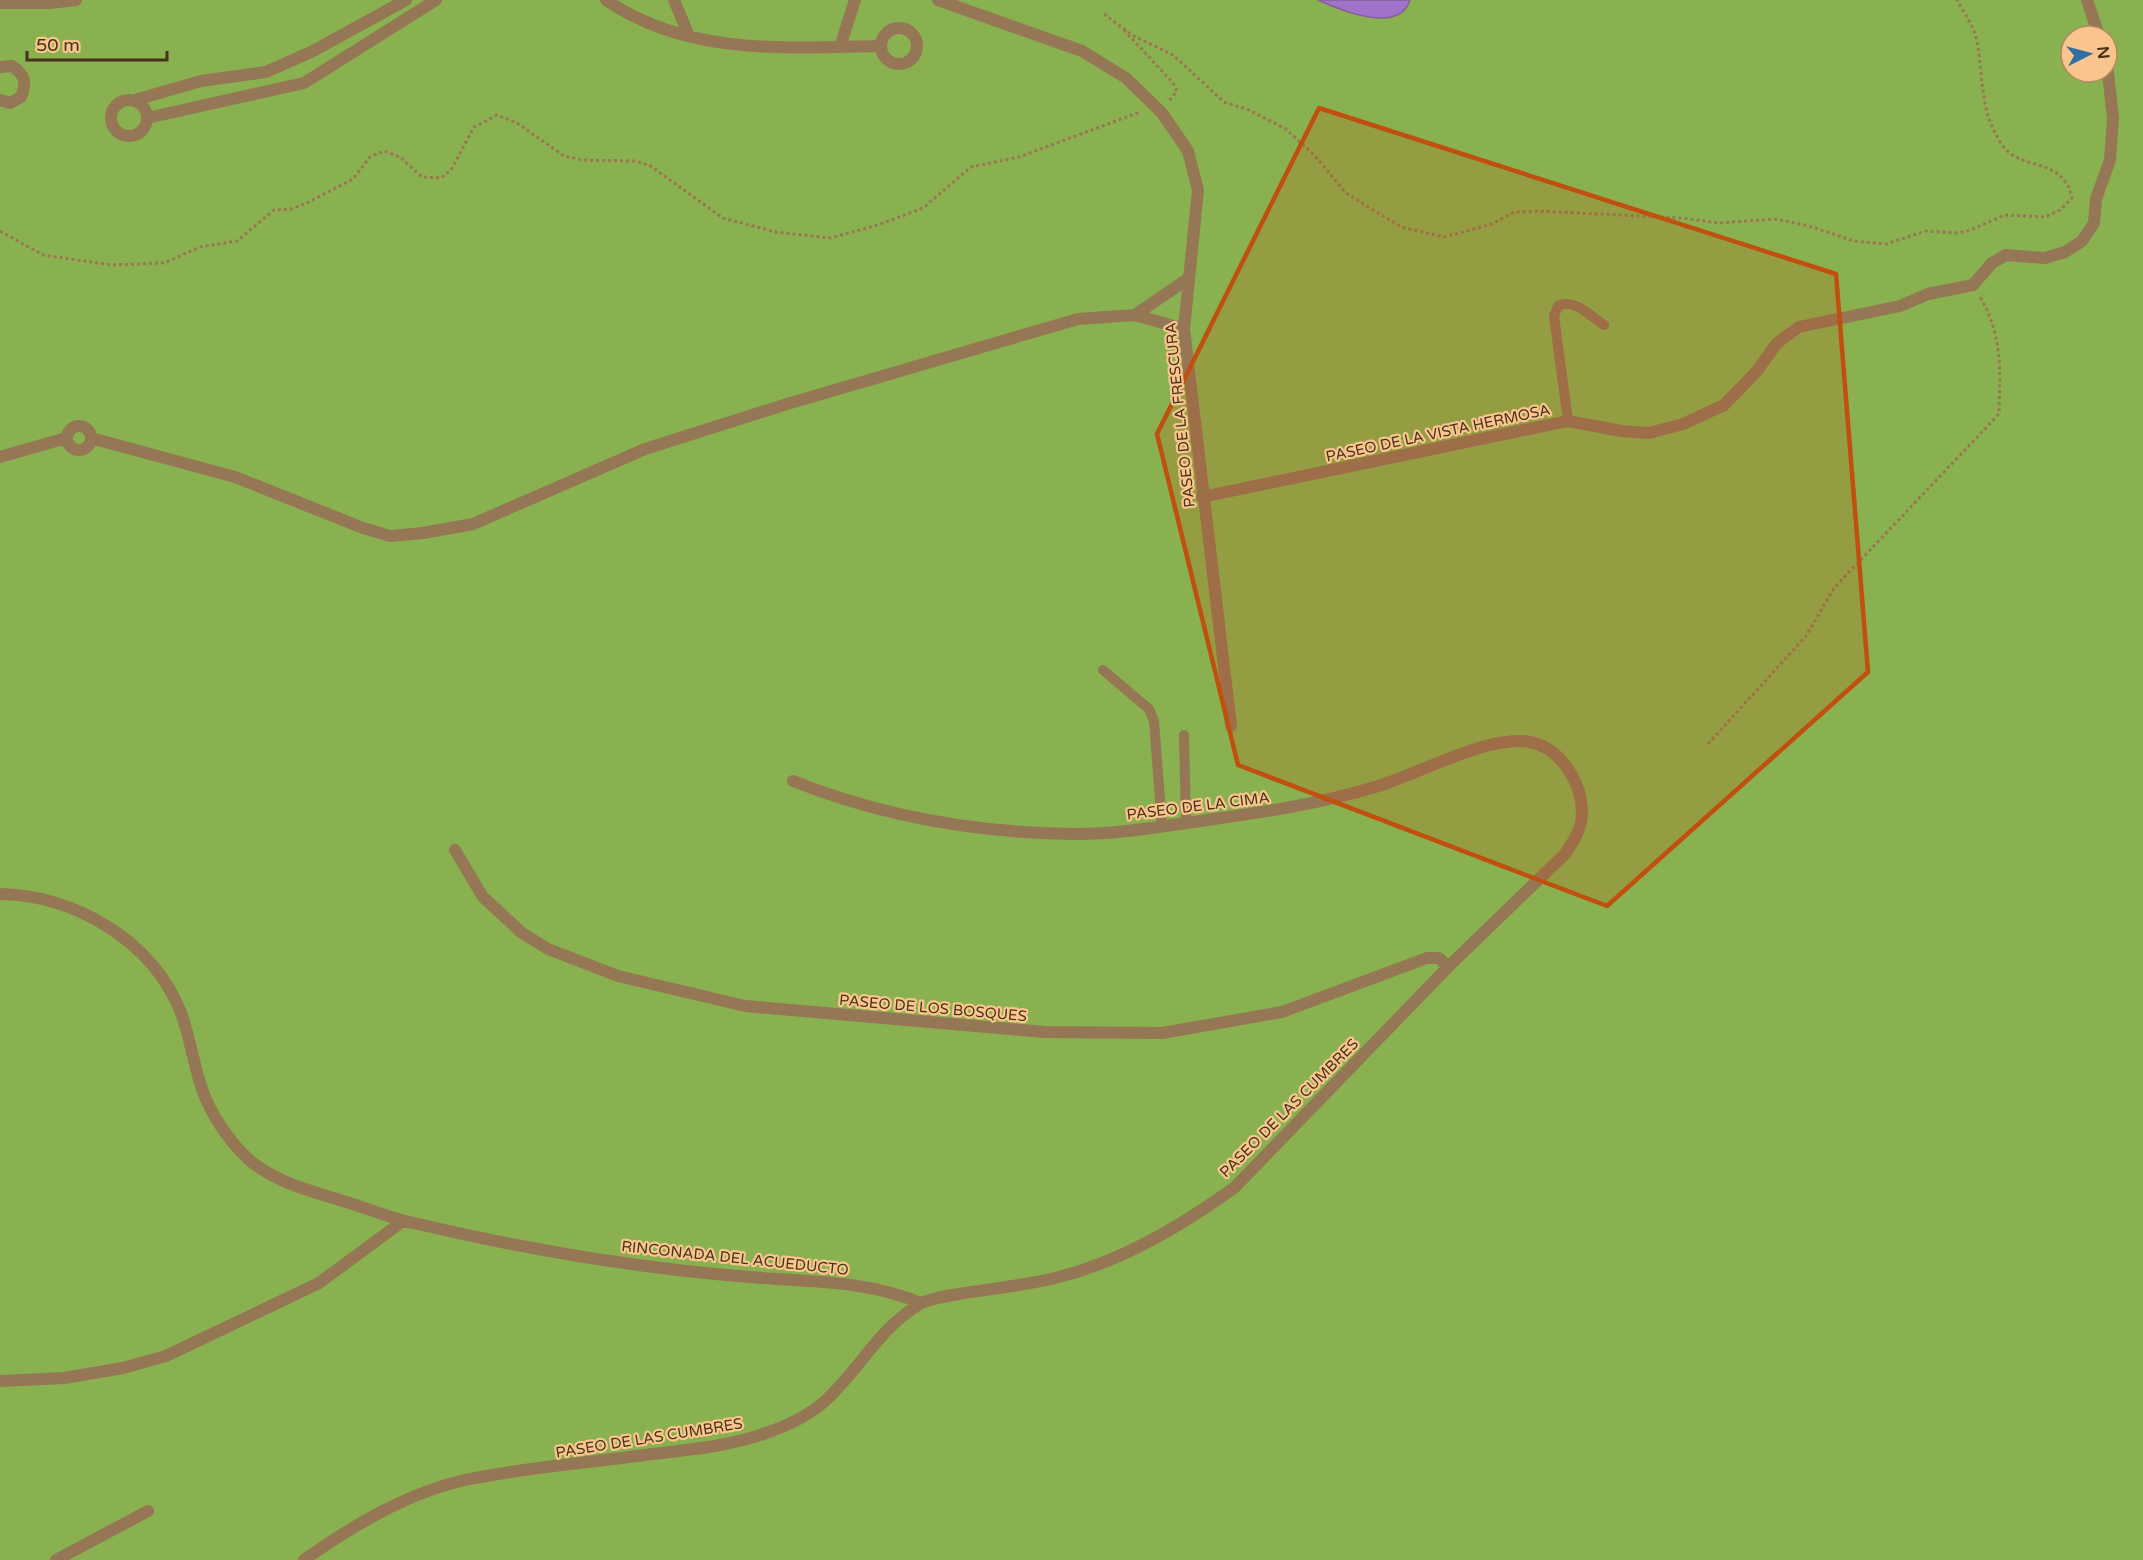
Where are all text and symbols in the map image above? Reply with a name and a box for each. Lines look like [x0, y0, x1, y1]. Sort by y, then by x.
scale bar [27, 24, 166, 62]
north arrow [2059, 24, 2119, 84]
text: 50 m [36, 34, 80, 56]
text: N [2092, 45, 2114, 60]
street label: PASEO DE LA FRESCURA [1161, 322, 1199, 508]
street label: PASEO DE LA VISTA HERMOSA [1324, 400, 1552, 466]
street label: PASEO DE LA CIMA [1125, 788, 1271, 824]
street label: PASEO DE LOS BOSQUES [838, 991, 1028, 1025]
street label: PASEO DE LAS CUMBRES [1216, 1035, 1362, 1181]
street label: RINCONADA DEL ACUEDUCTO [620, 1237, 850, 1279]
street label: PASEO DE LAS CUMBRES [554, 1414, 744, 1462]

